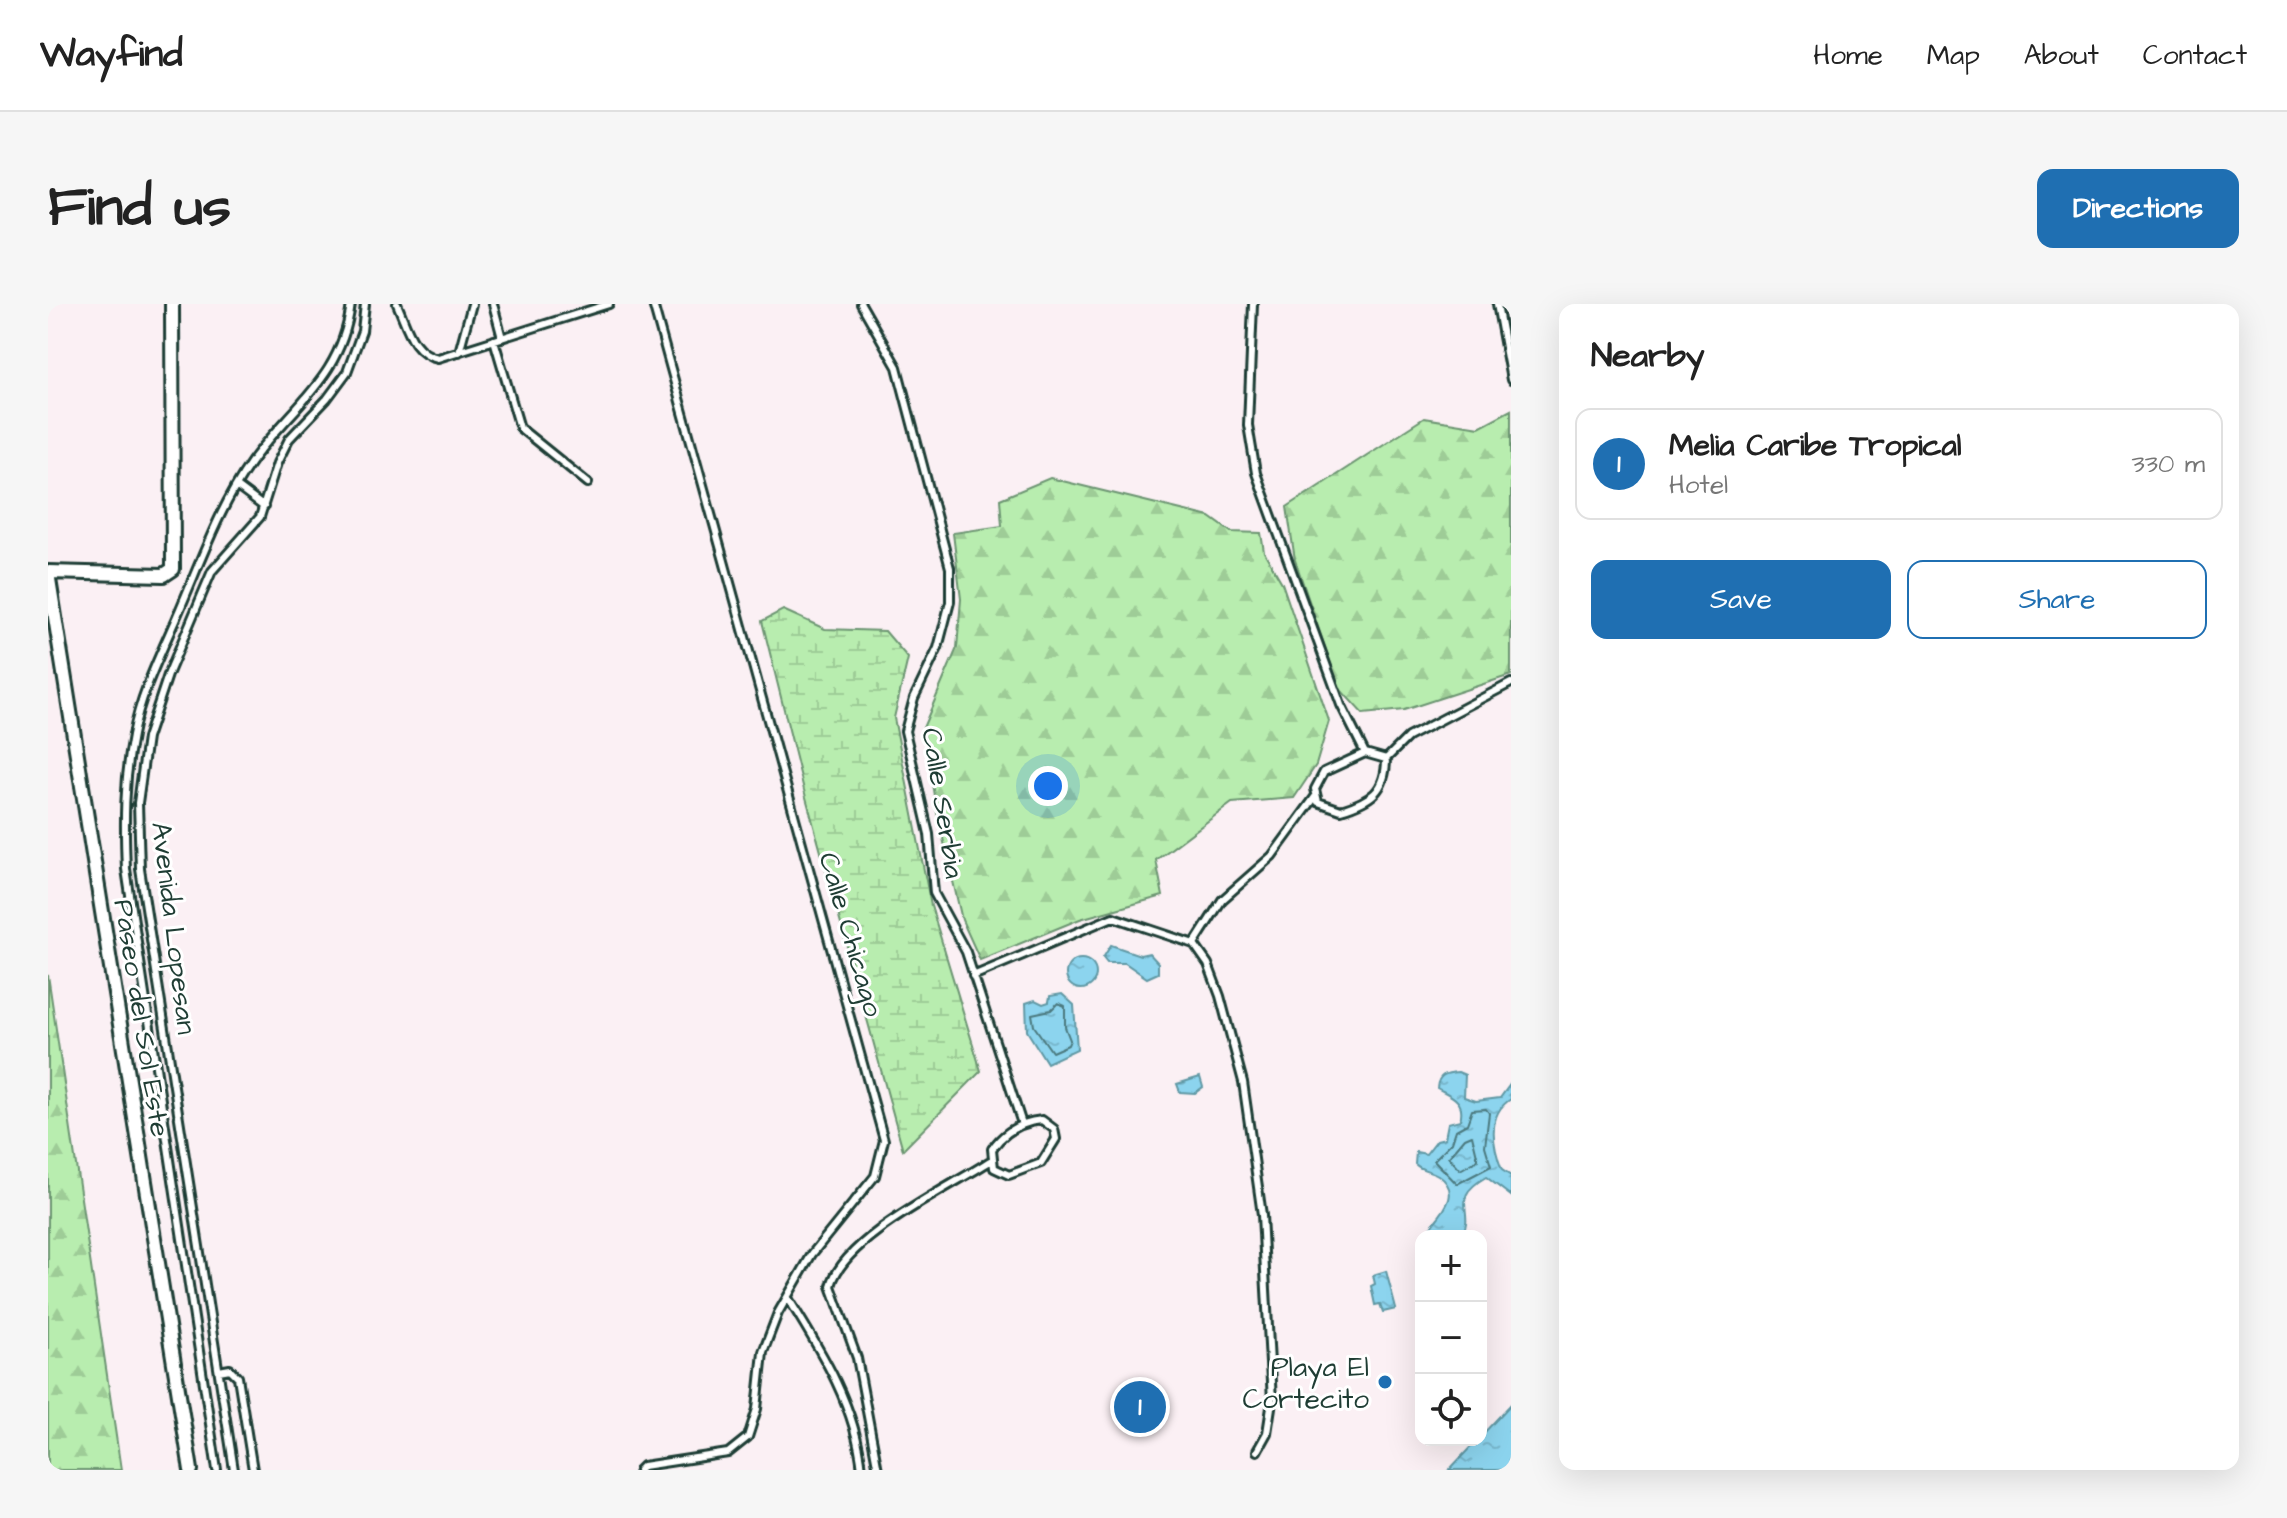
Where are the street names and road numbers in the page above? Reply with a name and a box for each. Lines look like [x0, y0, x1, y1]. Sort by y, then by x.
street label: Calle Serbia [911, 725, 974, 881]
street label: Avenida Lopesan [141, 820, 206, 1037]
street label: Calle Chicago [808, 848, 893, 1022]
street label: Paseo del Sol Este [103, 897, 180, 1140]

